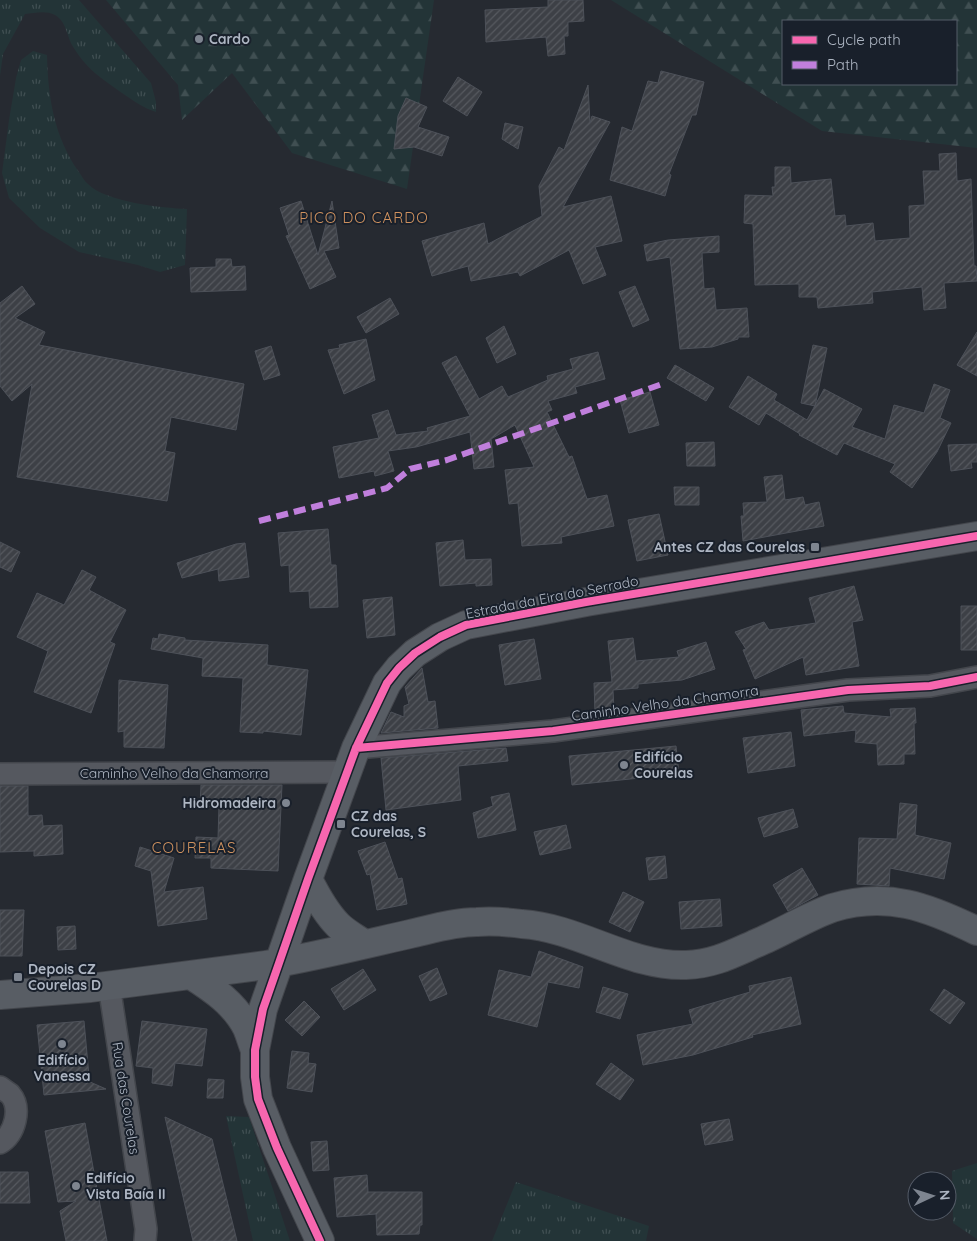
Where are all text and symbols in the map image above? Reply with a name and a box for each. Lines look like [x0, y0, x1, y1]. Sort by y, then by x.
legend [782, 20, 957, 85]
place label: Cardo [209, 30, 250, 48]
text: Cycle path [827, 30, 901, 49]
marker: Cardo [193, 33, 205, 45]
text: Path [827, 55, 859, 74]
district label: PICO DO CARDO [299, 208, 429, 227]
place label: Antes CZ das Courelas [654, 538, 805, 556]
marker: Antes CZ das Courelas [809, 541, 821, 553]
street label: Estrada da Eira do Serrado [464, 571, 640, 623]
street label: Caminho Velho da Chamorra [570, 681, 760, 725]
place label: Edifício Courelas [634, 748, 693, 782]
marker: Edifício Courelas [618, 759, 630, 771]
street label: Caminho Velho da Chamorra [80, 764, 268, 782]
place label: Hidromadeira [183, 794, 276, 812]
marker: Hidromadeira [280, 797, 292, 809]
place label: CZ das Courelas, S [351, 807, 426, 841]
marker: CZ das Courelas, S [335, 818, 347, 830]
district label: COURELAS [152, 838, 236, 857]
place label: Depois CZ Courelas D [28, 960, 101, 994]
marker: Depois CZ Courelas D [12, 971, 24, 983]
marker: Edifício Vanessa [56, 1038, 68, 1050]
street label: Rua das Courelas [108, 1040, 144, 1156]
place label: Edifício Vanessa [33, 1051, 91, 1085]
place label: Edifício Vista Baía II [86, 1169, 166, 1203]
north arrow [907, 1171, 957, 1221]
marker: Edifício Vista Baía II [70, 1180, 82, 1192]
text: N [936, 1189, 954, 1201]

